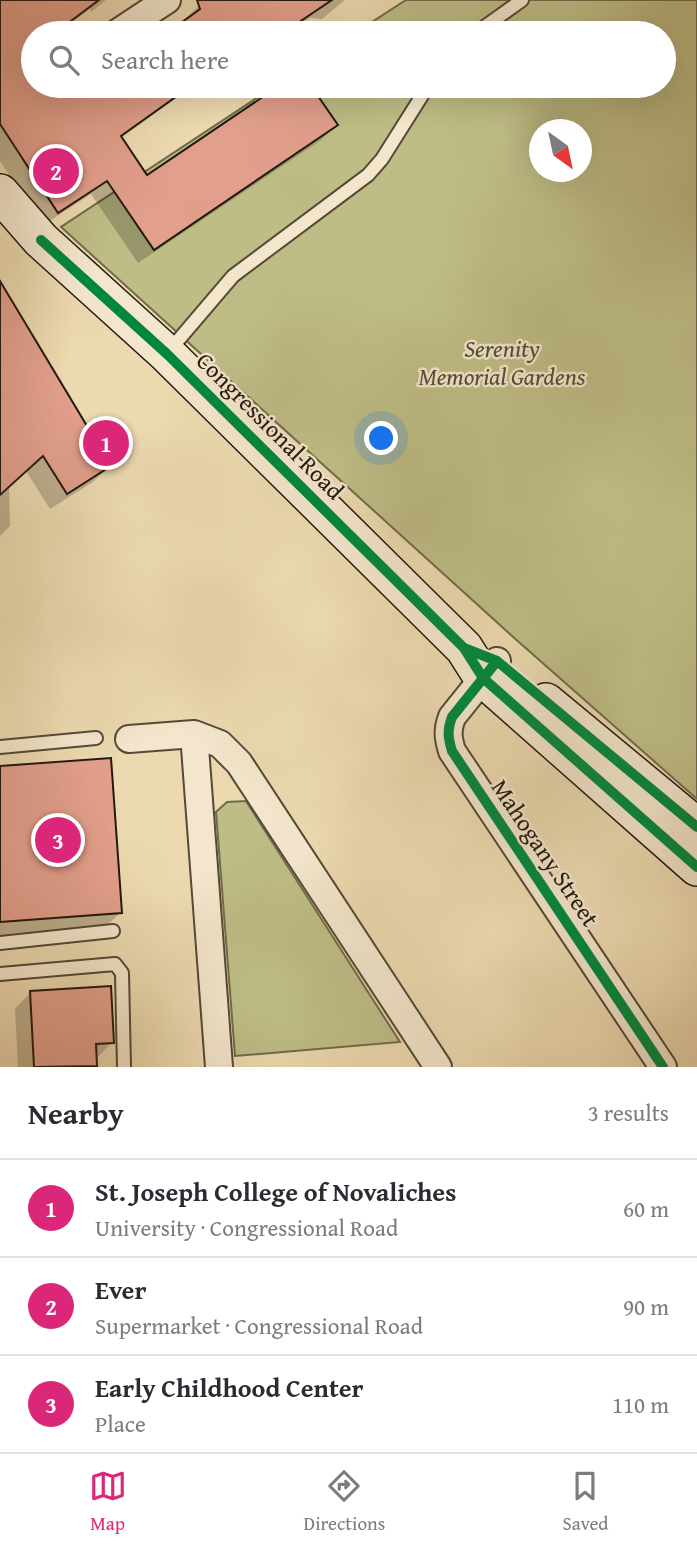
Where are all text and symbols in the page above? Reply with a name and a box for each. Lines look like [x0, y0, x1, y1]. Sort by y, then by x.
search box [21, 21, 676, 98]
text: Search here [101, 40, 229, 79]
icon: search [45, 41, 83, 79]
north arrow [529, 119, 592, 182]
pin: 2 [33, 145, 79, 197]
park label: Serenity Memorial Gardens [419, 331, 586, 394]
street label: Congressional Road [188, 344, 352, 508]
pin: 1 [83, 417, 129, 469]
your location [364, 421, 398, 455]
street label: Mahogany Street [483, 772, 608, 934]
pin: 3 [35, 814, 81, 866]
text: Nearby [28, 1091, 124, 1135]
text: 3 results [588, 1096, 669, 1129]
text: St. Joseph College of Novaliches [95, 1172, 456, 1211]
text: 1 [45, 1192, 57, 1225]
text: 60 m [623, 1192, 669, 1225]
text: University · Congressional Road [95, 1211, 398, 1244]
text: Ever [95, 1270, 146, 1309]
text: 2 [45, 1290, 57, 1323]
text: 90 m [623, 1290, 669, 1323]
text: Supermarket · Congressional Road [95, 1309, 423, 1342]
text: Early Childhood Center [95, 1368, 363, 1407]
text: 3 [45, 1388, 57, 1421]
text: 110 m [612, 1388, 669, 1421]
text: Place [95, 1407, 146, 1440]
tab: Map [89, 1467, 127, 1537]
tab: Directions [304, 1467, 385, 1537]
tab: Saved [562, 1467, 608, 1537]

